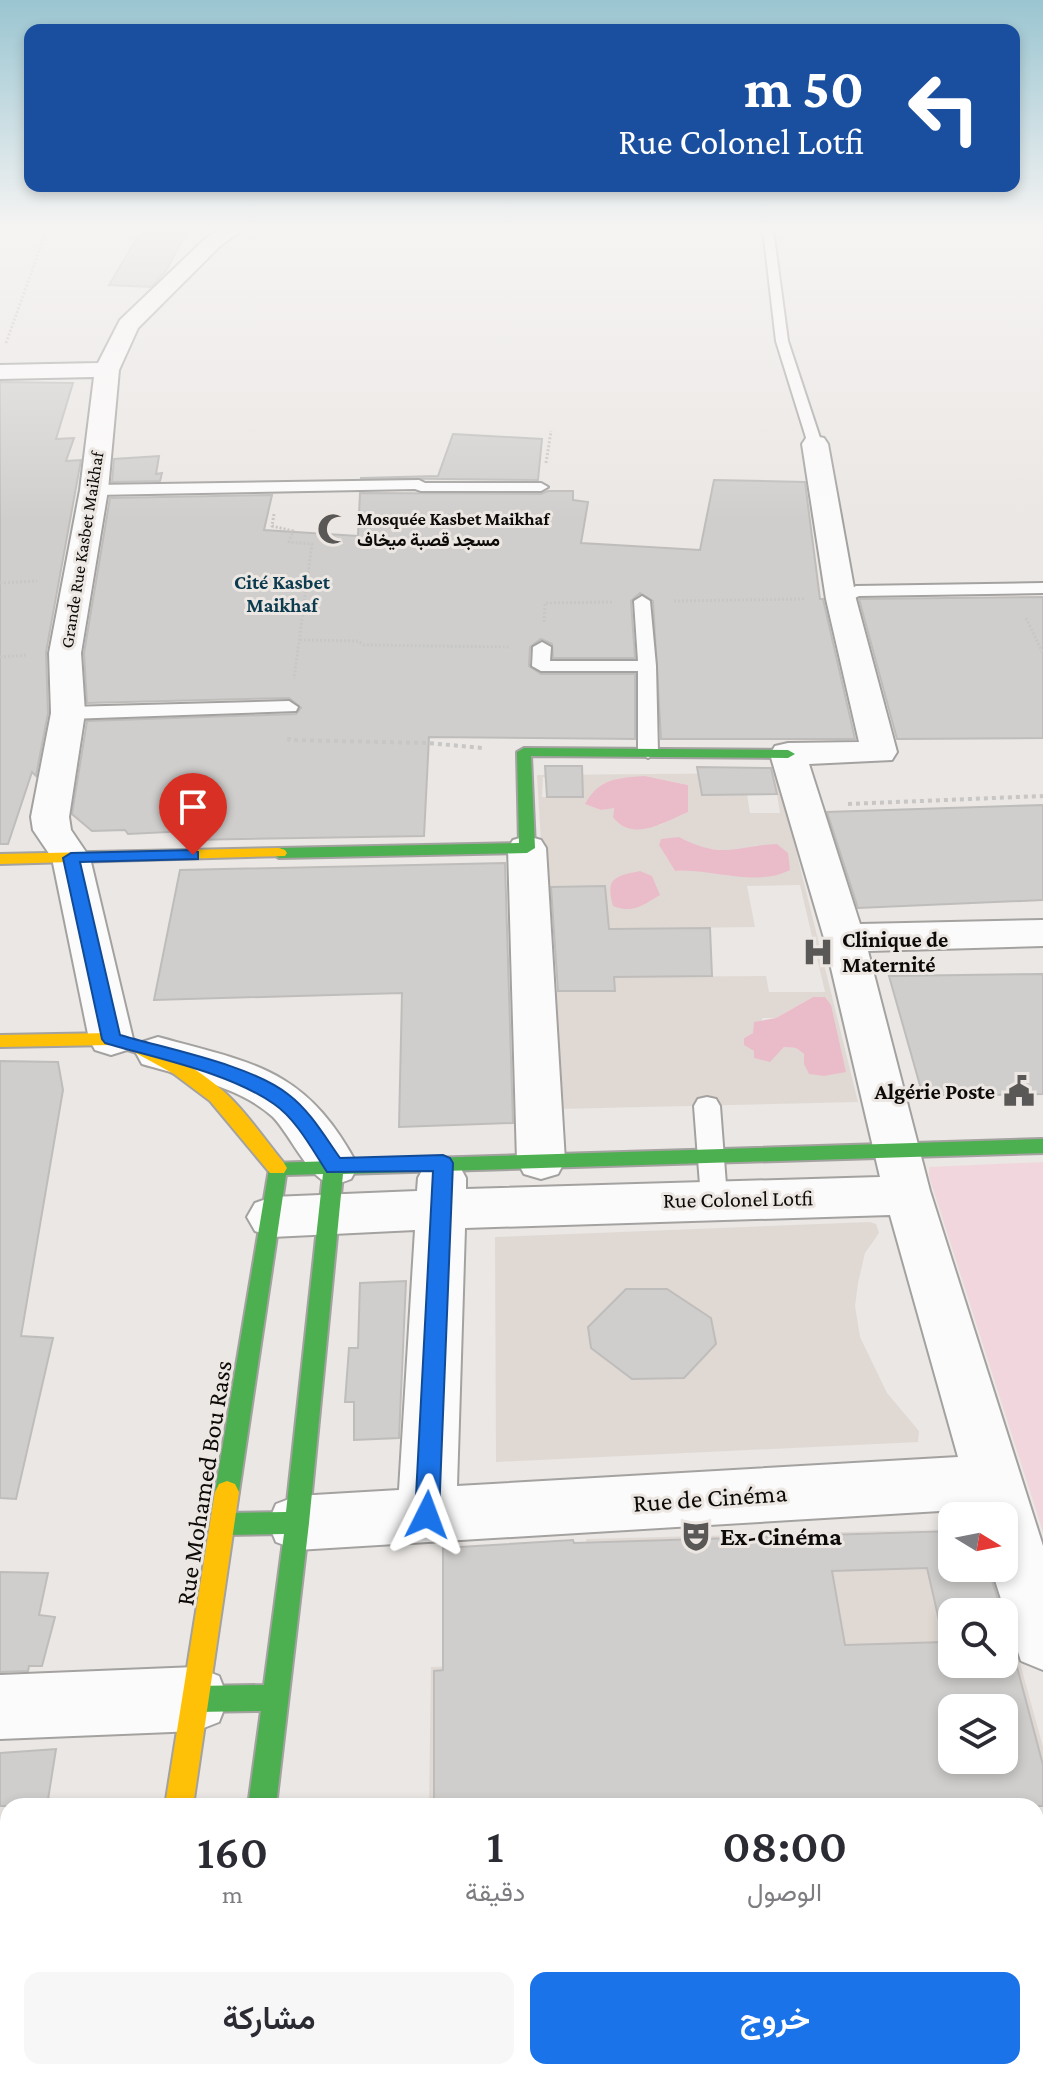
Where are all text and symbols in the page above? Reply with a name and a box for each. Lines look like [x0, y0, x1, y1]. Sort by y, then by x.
icon: left [892, 56, 996, 160]
text: 50 m [744, 57, 864, 119]
text: Rue Colonel Lotfi [618, 122, 864, 162]
street label: Grande Rue Kasbet Maikhaf [57, 449, 108, 650]
place label: Mosquée Kasbet Maikhaf مسجد قصبة ميخاف [357, 509, 550, 551]
mosque icon: Mosquée Kasbet Maikhaf مسجد قصبة ميخاف [316, 512, 350, 546]
district label: Cité Kasbet Maikhaf [234, 571, 331, 616]
pin [159, 773, 227, 855]
icon: arrive [171, 785, 215, 829]
place label: Clinique de Maternité [842, 927, 948, 977]
hospital icon: Clinique de Maternité [801, 935, 835, 969]
public building icon: Algérie Poste [1002, 1074, 1036, 1108]
place label: Algérie Poste [874, 1079, 995, 1104]
street label: Rue Colonel Lotfi [663, 1185, 814, 1213]
street label: Rue Mohamed Bou Rass [170, 1358, 238, 1608]
position arrow [385, 1473, 469, 1557]
street label: Rue de Cinéma [632, 1478, 788, 1518]
north arrow [938, 1502, 1018, 1582]
map controls [938, 1502, 1018, 1774]
theatre icon: Ex-Cinéma [679, 1519, 713, 1553]
place label: Ex-Cinéma [720, 1522, 842, 1551]
button: search [938, 1598, 1018, 1678]
button: layers [938, 1694, 1018, 1774]
text: 1 [487, 1819, 504, 1872]
text: 08:00 [722, 1819, 847, 1872]
text: 160 [197, 1825, 268, 1878]
text: دقيقة [465, 1878, 525, 1907]
text: الوصول [747, 1878, 822, 1907]
text: m [222, 1880, 243, 1909]
button: مشاركة [24, 1972, 514, 2064]
button: خروج [530, 1972, 1020, 2064]

